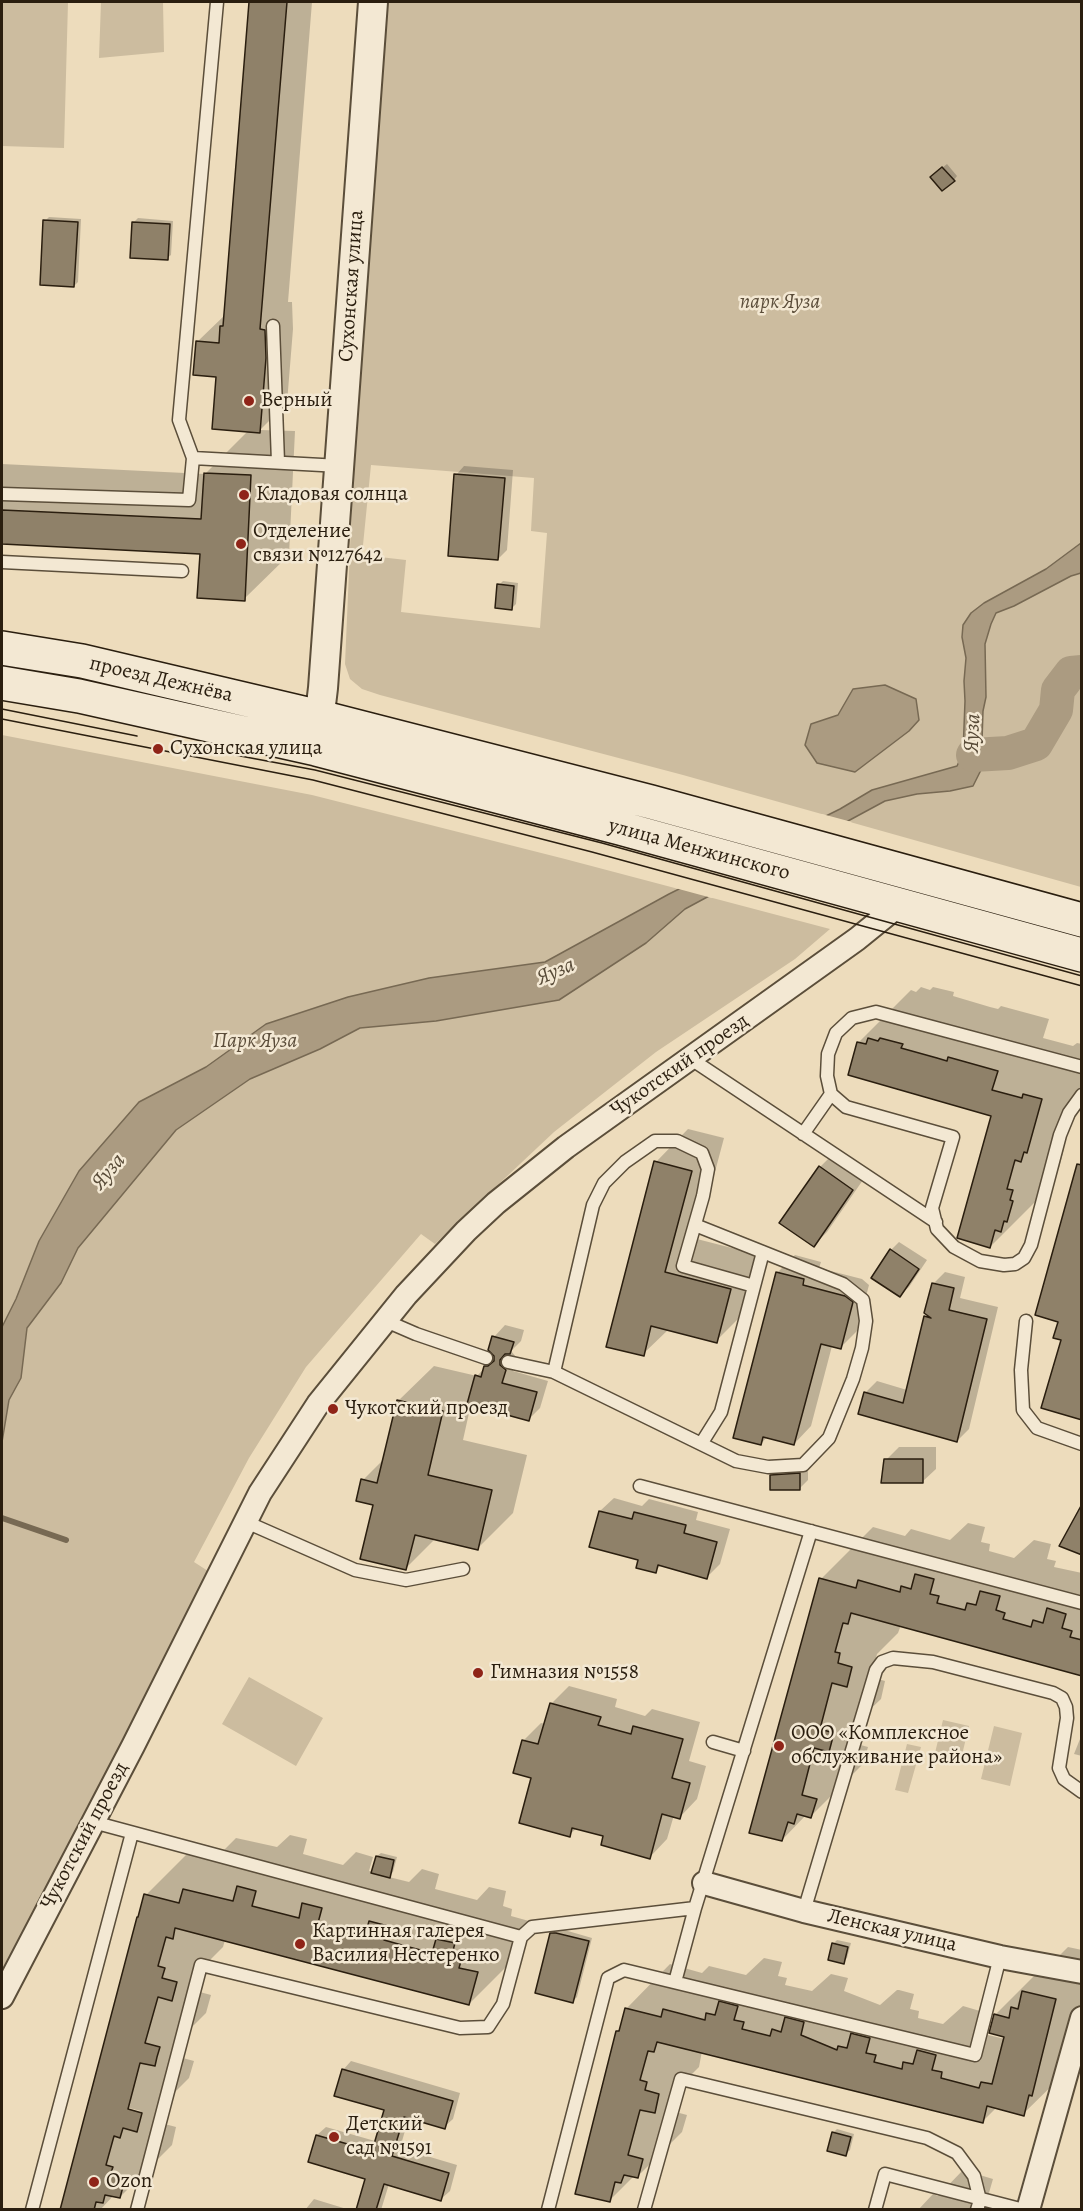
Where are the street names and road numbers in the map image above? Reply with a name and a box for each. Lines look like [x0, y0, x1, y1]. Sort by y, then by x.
street label: Сухонская улица [334, 209, 370, 363]
street label: проезд Дежнёва [87, 651, 235, 709]
street label: улица Менжинского [606, 814, 792, 886]
street label: Чукотский проезд [606, 1009, 754, 1123]
street label: Чукотский проезд [36, 1758, 134, 1914]
street label: Ленская улица [825, 1904, 959, 1958]

